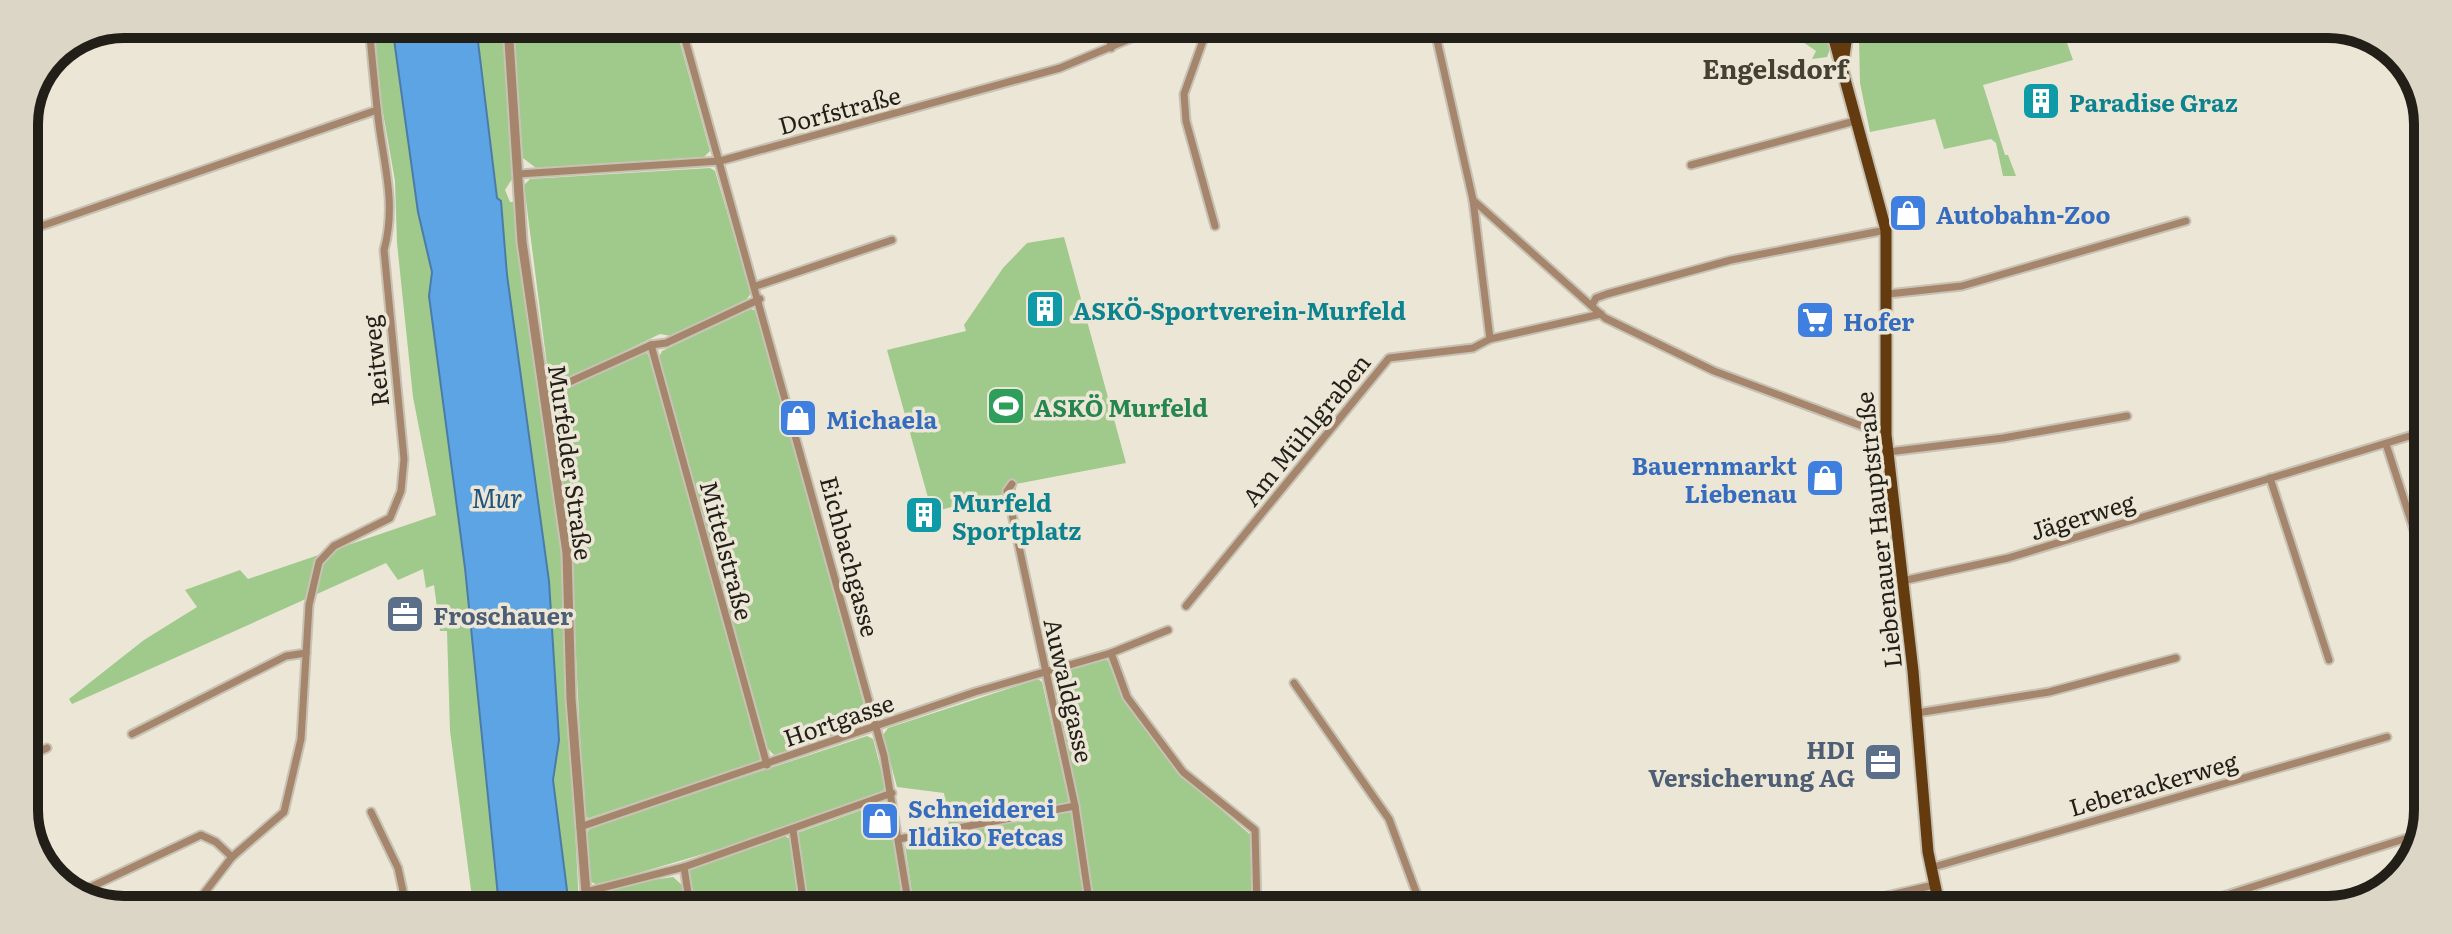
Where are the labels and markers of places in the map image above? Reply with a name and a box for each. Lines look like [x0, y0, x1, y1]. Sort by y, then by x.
building icon: Paradise Graz [2020, 80, 2062, 122]
place label: Paradise Graz [2069, 84, 2238, 119]
shop icon: Autobahn-Zoo [1887, 192, 1929, 234]
place label: Autobahn-Zoo [1936, 196, 2110, 231]
building icon: ASKÖ-Sportverein-Murfeld [1024, 288, 1066, 330]
place label: ASKÖ-Sportverein-Murfeld [1073, 292, 1406, 327]
supermarket icon: Hofer [1794, 299, 1836, 341]
place label: Hofer [1843, 303, 1914, 338]
sports icon: ASKÖ Murfeld [985, 385, 1027, 427]
place label: ASKÖ Murfeld [1034, 389, 1208, 424]
shop icon: Michaela [777, 397, 819, 439]
place label: Michaela [826, 401, 938, 436]
place label: Bauernmarkt Liebenau [1631, 447, 1797, 510]
shop icon: Bauernmarkt Liebenau [1804, 457, 1846, 499]
place label: Murfeld Sportplatz [952, 484, 1081, 547]
building icon: Murfeld Sportplatz [903, 494, 945, 536]
office icon: Froschauer [384, 593, 426, 635]
place label: Froschauer [433, 597, 573, 632]
place label: HDI Versicherung AG [1648, 731, 1855, 794]
office icon: HDI Versicherung AG [1862, 741, 1904, 783]
place label: Schneiderei Ildiko Fetcas [908, 790, 1063, 853]
shop icon: Schneiderei Ildiko Fetcas [859, 800, 901, 842]

